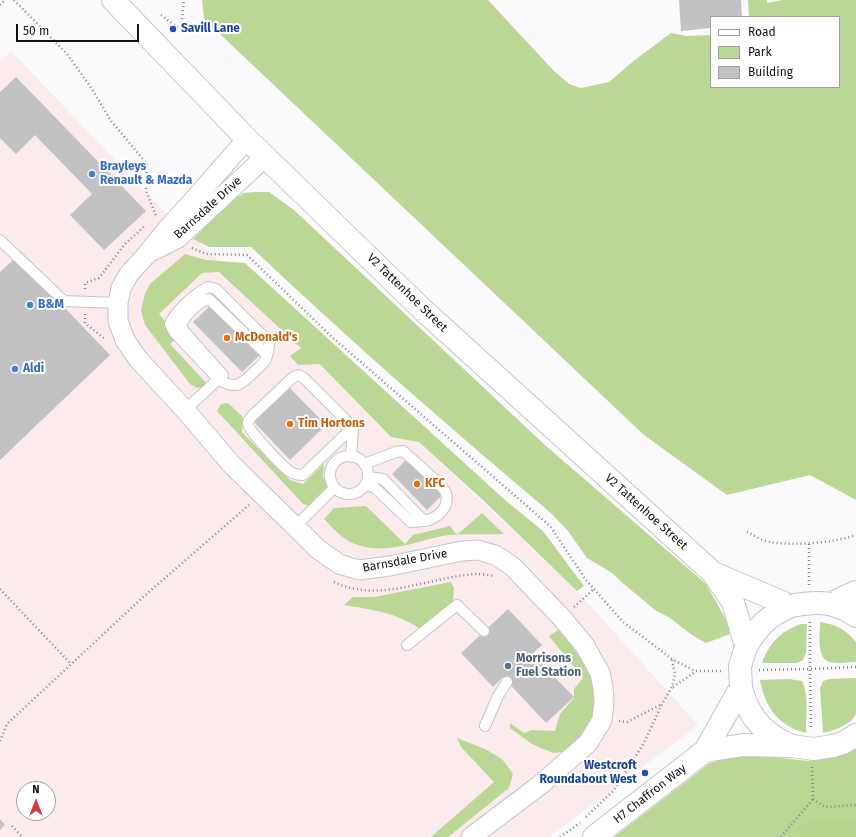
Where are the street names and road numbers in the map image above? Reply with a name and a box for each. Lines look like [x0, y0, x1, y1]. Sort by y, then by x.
street label: Barnsdale Drive [171, 174, 245, 242]
street label: V2 Tattenhoe Street [364, 251, 450, 335]
street label: V2 Tattenhoe Street [602, 471, 690, 553]
street label: Barnsdale Drive [361, 546, 449, 576]
street label: H7 Chaffron Way [611, 761, 689, 827]

